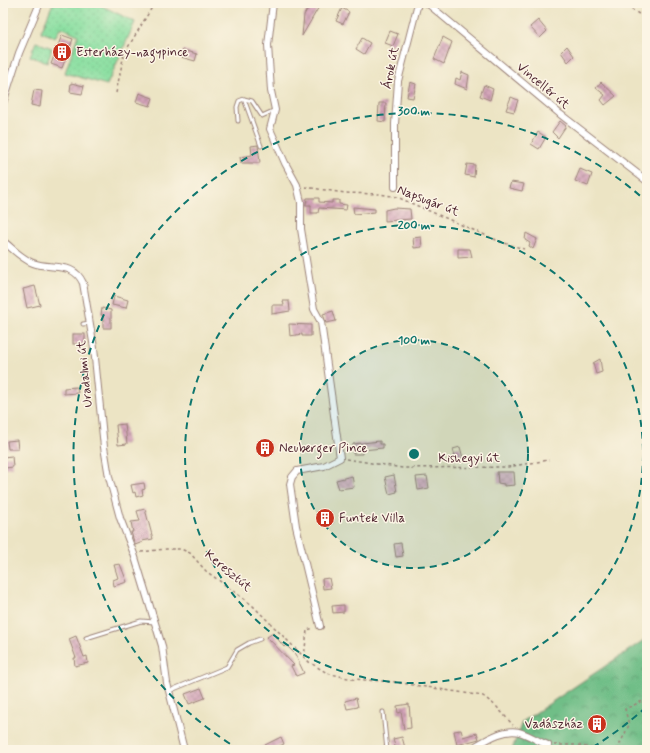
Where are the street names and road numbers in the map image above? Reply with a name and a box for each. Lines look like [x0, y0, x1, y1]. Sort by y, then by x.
street label: Árok út [378, 45, 403, 90]
street label: Vincellér út [513, 59, 573, 113]
street label: Napsugár út [395, 181, 462, 221]
street label: Uradalmi út [73, 339, 97, 408]
street label: Kishegyi út [438, 450, 500, 467]
street label: Keresztút [201, 546, 255, 596]

